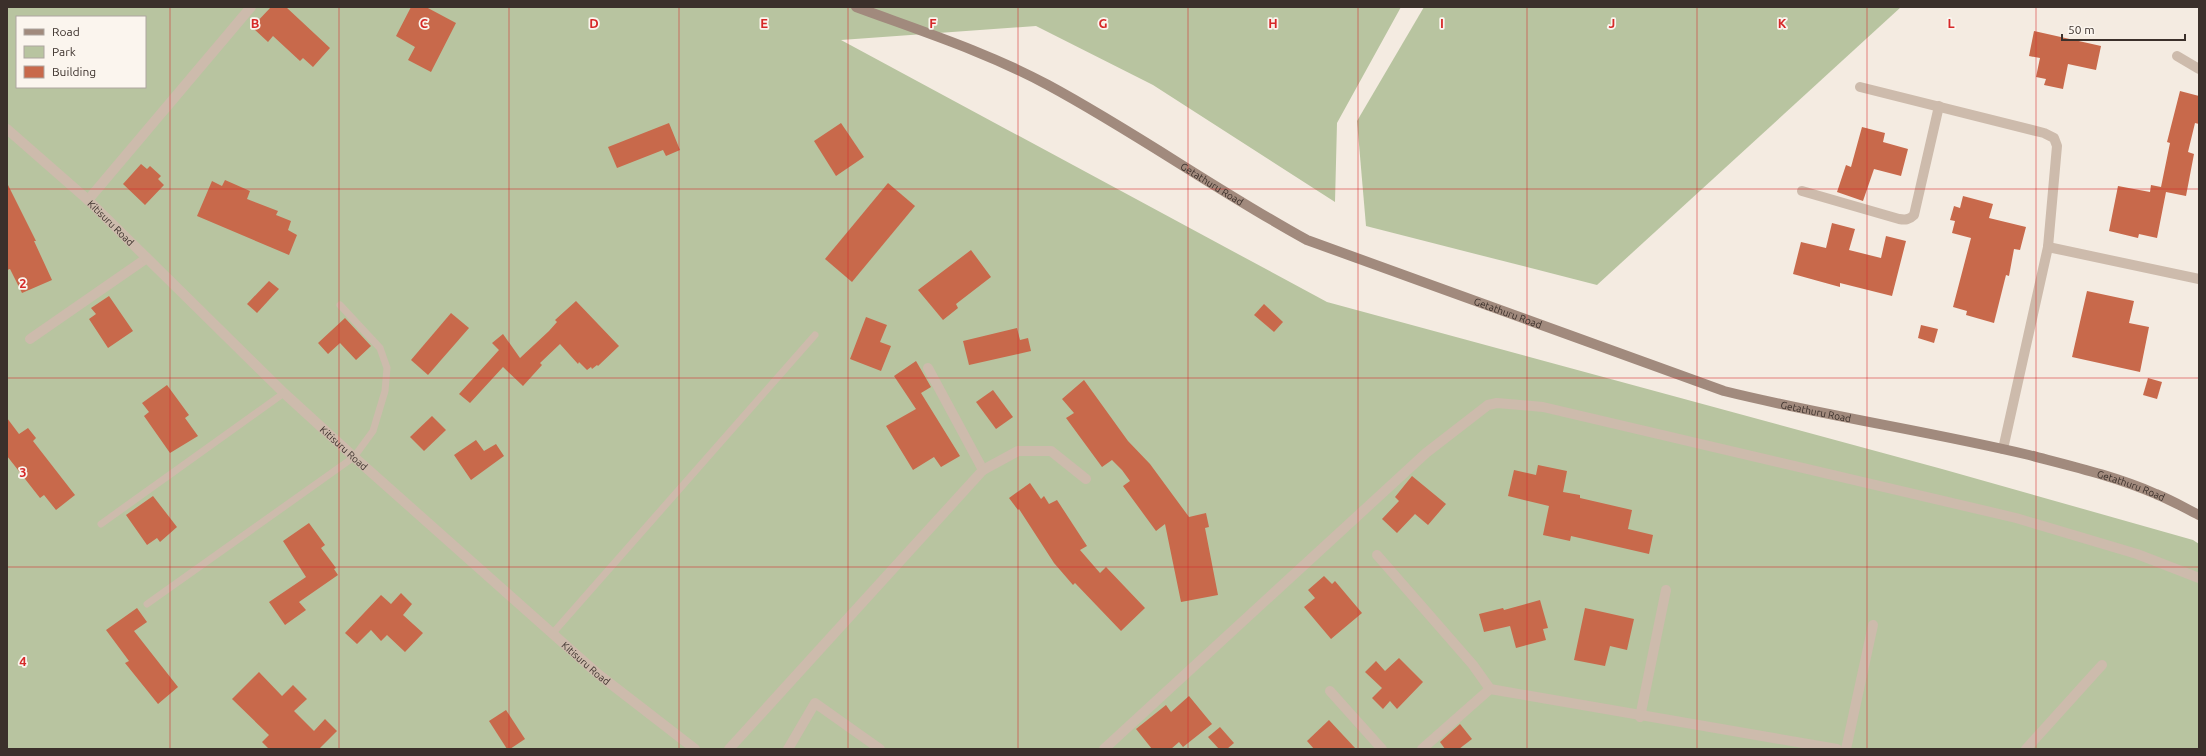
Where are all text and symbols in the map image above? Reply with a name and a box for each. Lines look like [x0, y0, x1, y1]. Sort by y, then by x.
legend [16, 16, 146, 88]
text: B [251, 16, 260, 30]
text: C [420, 16, 429, 30]
text: D [589, 16, 599, 30]
text: E [760, 16, 768, 30]
text: F [929, 16, 937, 30]
text: G [1099, 16, 1108, 30]
text: H [1268, 16, 1278, 30]
text: I [1440, 16, 1444, 30]
text: J [1609, 16, 1615, 30]
text: K [1778, 16, 1787, 30]
text: L [1947, 16, 1955, 30]
scale bar [2062, 16, 2185, 42]
text: 50 m [2068, 23, 2095, 36]
text: Road [52, 25, 80, 38]
text: Park [52, 45, 76, 58]
text: Building [52, 65, 96, 78]
street label: Getathuru Road [1179, 161, 1245, 208]
street label: Kitisuru Road [85, 198, 136, 248]
text: 2 [19, 276, 27, 290]
street label: Getathuru Road [1472, 296, 1543, 331]
street label: Getathuru Road [1780, 399, 1852, 424]
street label: Kitisuru Road [318, 424, 370, 472]
text: 3 [19, 465, 27, 479]
street label: Getathuru Road [2096, 468, 2167, 503]
street label: Kitisuru Road [559, 640, 612, 687]
text: 4 [19, 654, 27, 668]

